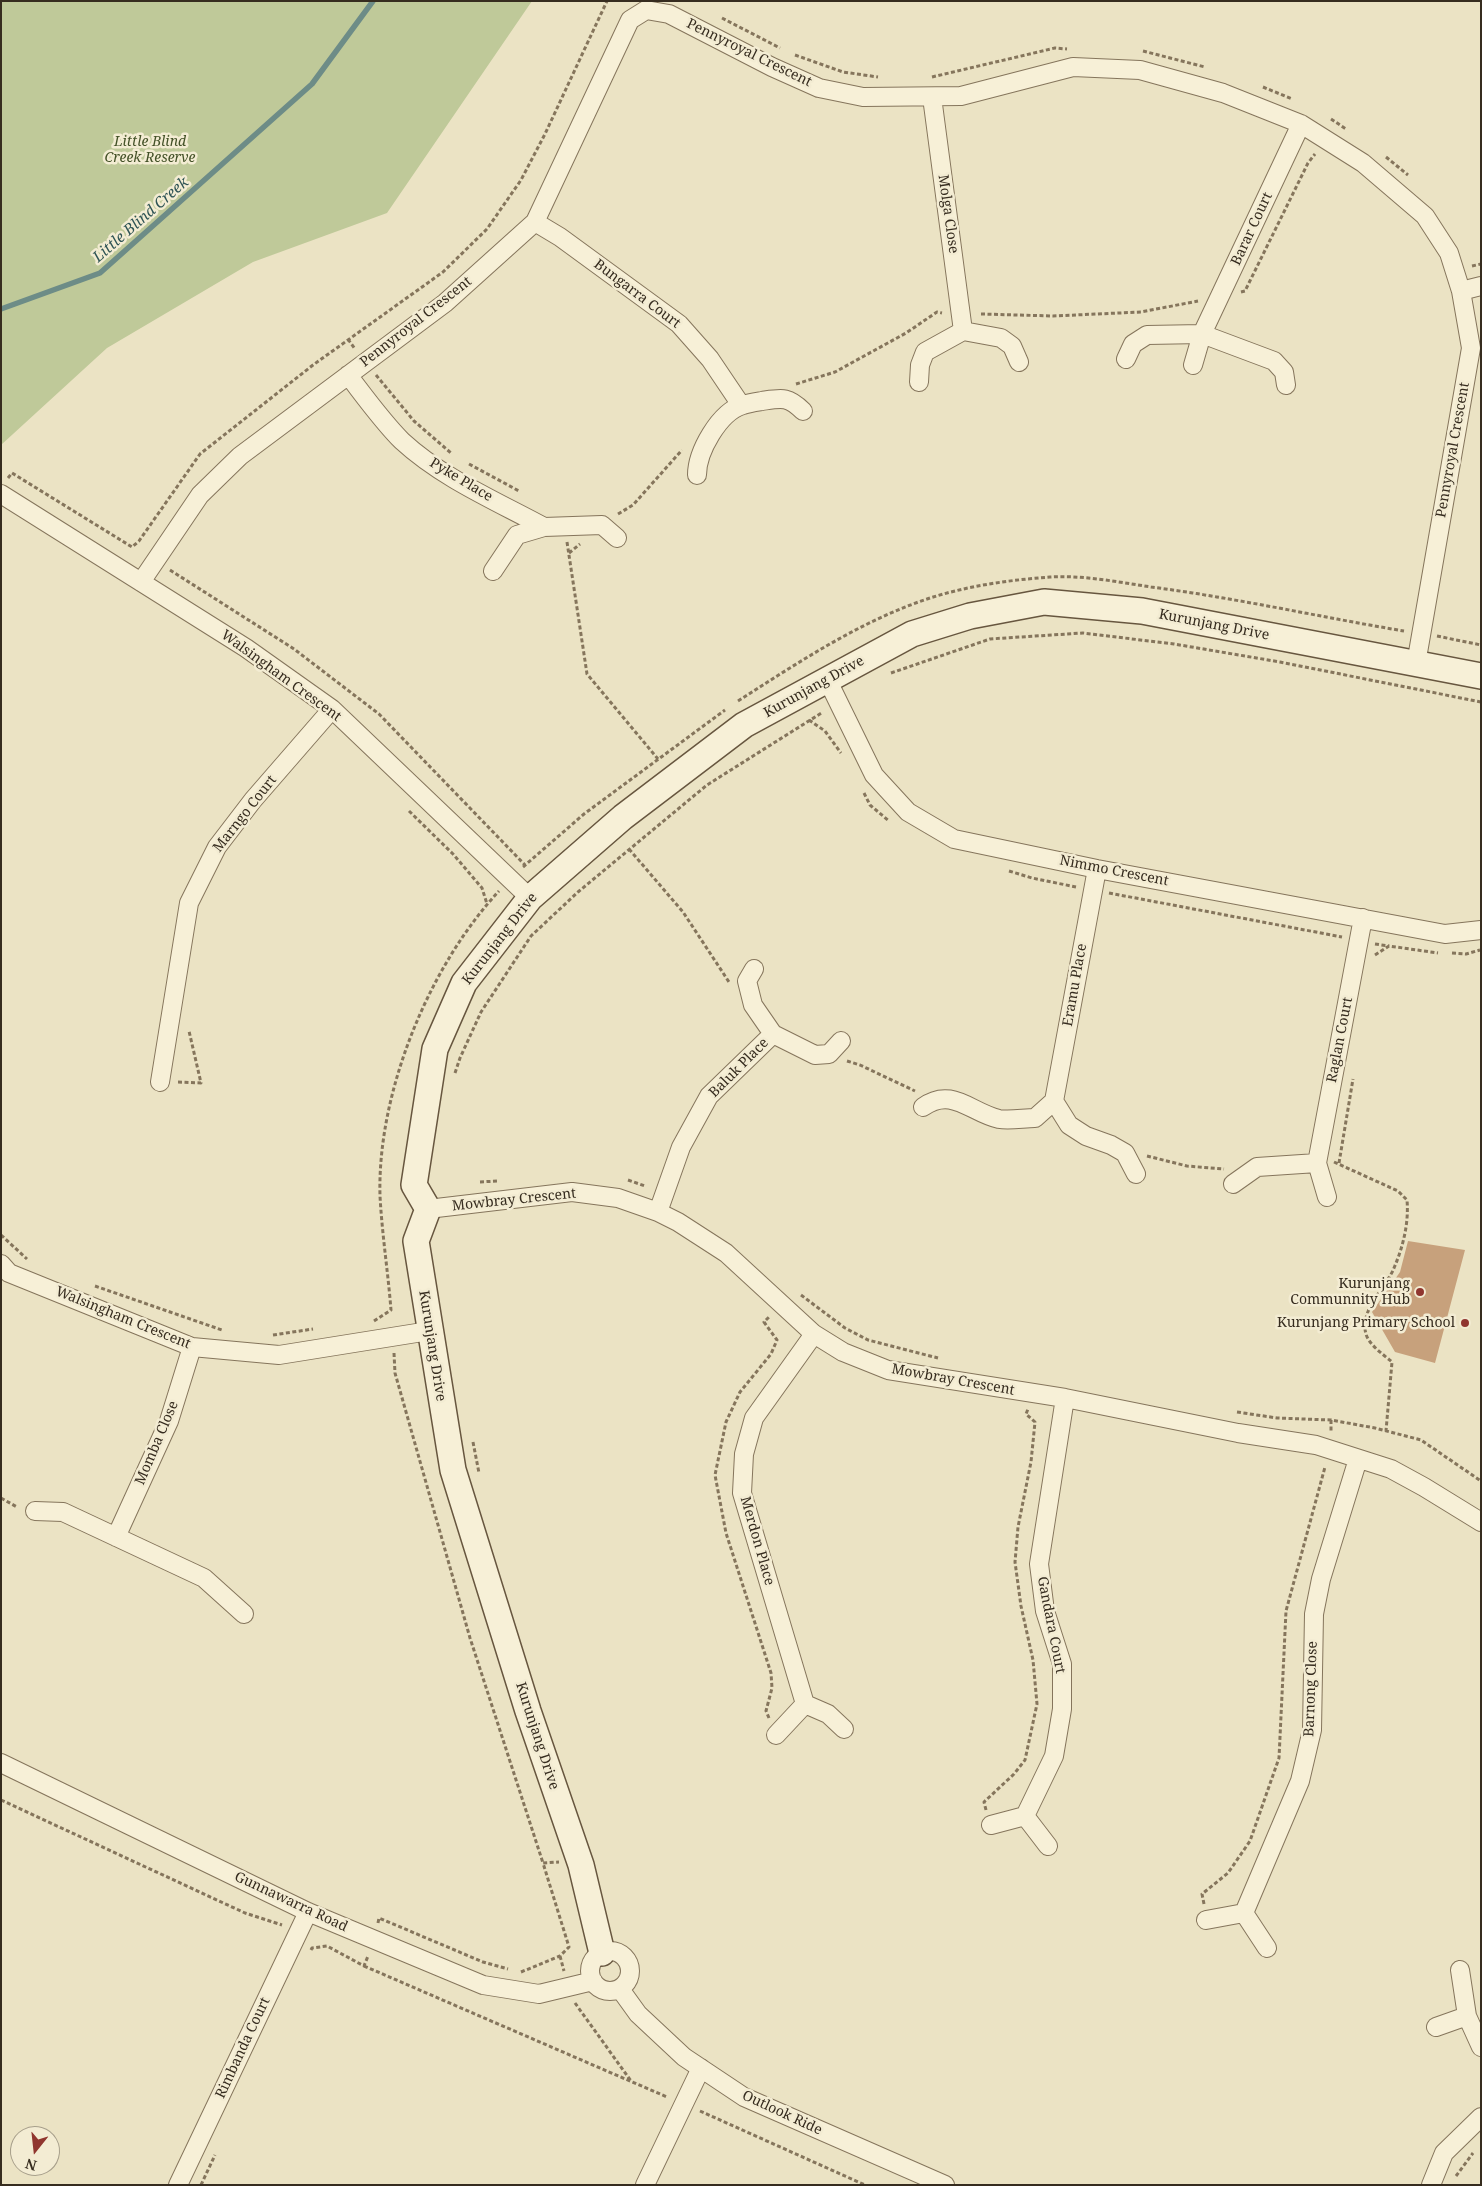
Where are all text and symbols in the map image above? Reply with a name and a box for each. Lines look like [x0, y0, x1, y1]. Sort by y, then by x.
street label: Pennyroyal Crescent [684, 15, 814, 91]
park label: Little Blind Creek Reserve [104, 134, 196, 166]
water label: Little Blind Creek [90, 174, 192, 266]
street label: Molga Close [934, 174, 962, 254]
street label: Barar Court [1228, 190, 1276, 268]
street label: Bungarra Court [590, 256, 684, 332]
street label: Pennyroyal Crescent [357, 273, 475, 371]
street label: Pennyroyal Crescent [1433, 381, 1473, 519]
street label: Pyke Place [426, 455, 496, 505]
street label: Kurunjang Drive [1157, 606, 1271, 644]
street label: Walsingham Crescent [218, 627, 344, 725]
street label: Kurunjang Drive [761, 652, 867, 722]
street label: Marngo Court [210, 772, 280, 856]
street label: Nimmo Crescent [1058, 852, 1170, 890]
street label: Kurunjang Drive [459, 890, 541, 988]
street label: Eramu Place [1059, 942, 1091, 1028]
street label: Raglan Court [1323, 996, 1357, 1084]
street label: Baluk Place [706, 1035, 772, 1101]
street label: Mowbray Crescent [451, 1185, 577, 1215]
place label: Kurunjang Communnity Hub [1290, 1276, 1410, 1308]
street label: Walsingham Crescent [53, 1283, 193, 1353]
marker: Kurunjang Communnity Hub [1414, 1286, 1426, 1298]
street label: Kurunjang Drive [415, 1289, 449, 1403]
place label: Kurunjang Primary School [1277, 1315, 1455, 1331]
marker: Kurunjang Primary School [1459, 1317, 1471, 1329]
street label: Mowbray Crescent [890, 1361, 1016, 1399]
street label: Momba Close [132, 1399, 182, 1487]
street label: Merdon Place [736, 1495, 778, 1587]
street label: Gandara Court [1033, 1575, 1069, 1675]
street label: Barnong Close [1301, 1641, 1321, 1737]
street label: Kurunjang Drive [512, 1680, 562, 1792]
street label: Gunnawarra Road [232, 1868, 350, 1936]
street label: Rimbanda Court [212, 1995, 274, 2101]
street label: Outlook Ride [739, 2087, 825, 2139]
north arrow [10, 2126, 60, 2176]
text: N [23, 2154, 39, 2176]

